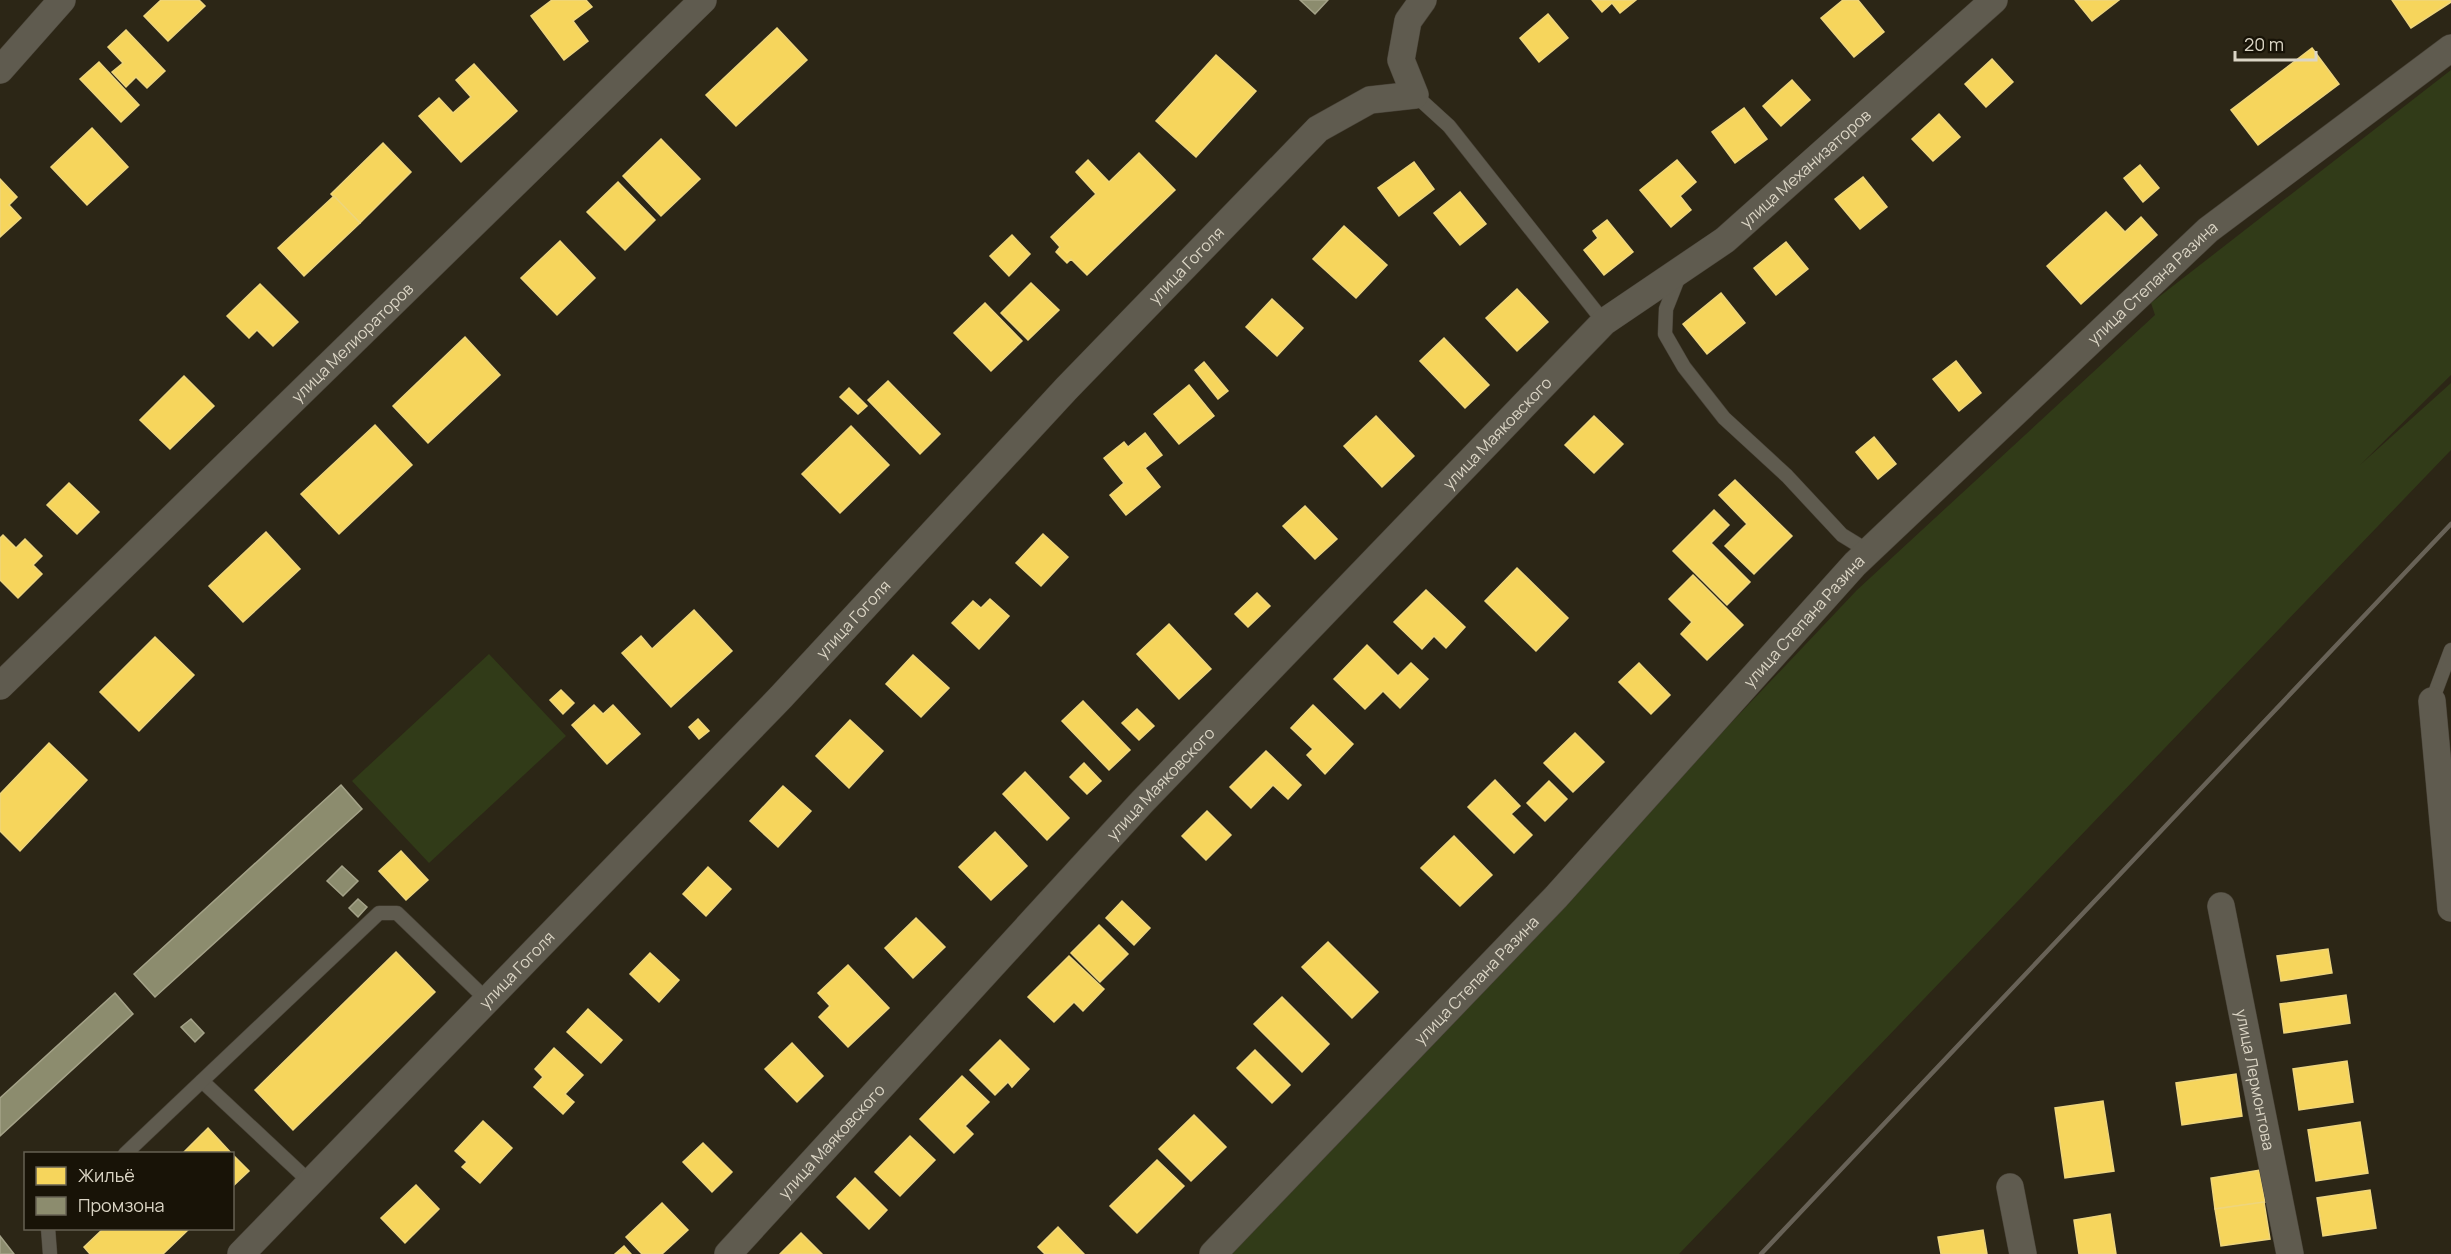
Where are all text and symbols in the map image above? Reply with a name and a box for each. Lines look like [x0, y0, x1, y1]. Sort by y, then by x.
scale bar [2235, 24, 2316, 62]
text: 20 m [2244, 32, 2284, 56]
street label: улица Механизаторов [1735, 104, 1876, 233]
street label: улица Степана Разина [2083, 216, 2222, 349]
street label: улица Гоголя [1143, 222, 1229, 309]
street label: улица Мелиораторов [286, 278, 418, 407]
street label: улица Маяковского [1438, 372, 1556, 494]
street label: улица Степана Разина [1738, 550, 1869, 692]
street label: улица Гоголя [811, 575, 895, 663]
street label: улица Маяковского [1101, 722, 1219, 845]
street label: улица Степана Разина [1409, 911, 1543, 1049]
street label: улица Гоголя [474, 926, 559, 1013]
street label: улица Лермонтова [2231, 1007, 2280, 1152]
street label: улица Маяковского [773, 1079, 890, 1203]
legend [24, 1152, 234, 1230]
text: Жильё [78, 1163, 135, 1187]
text: Промзона [78, 1193, 165, 1217]

